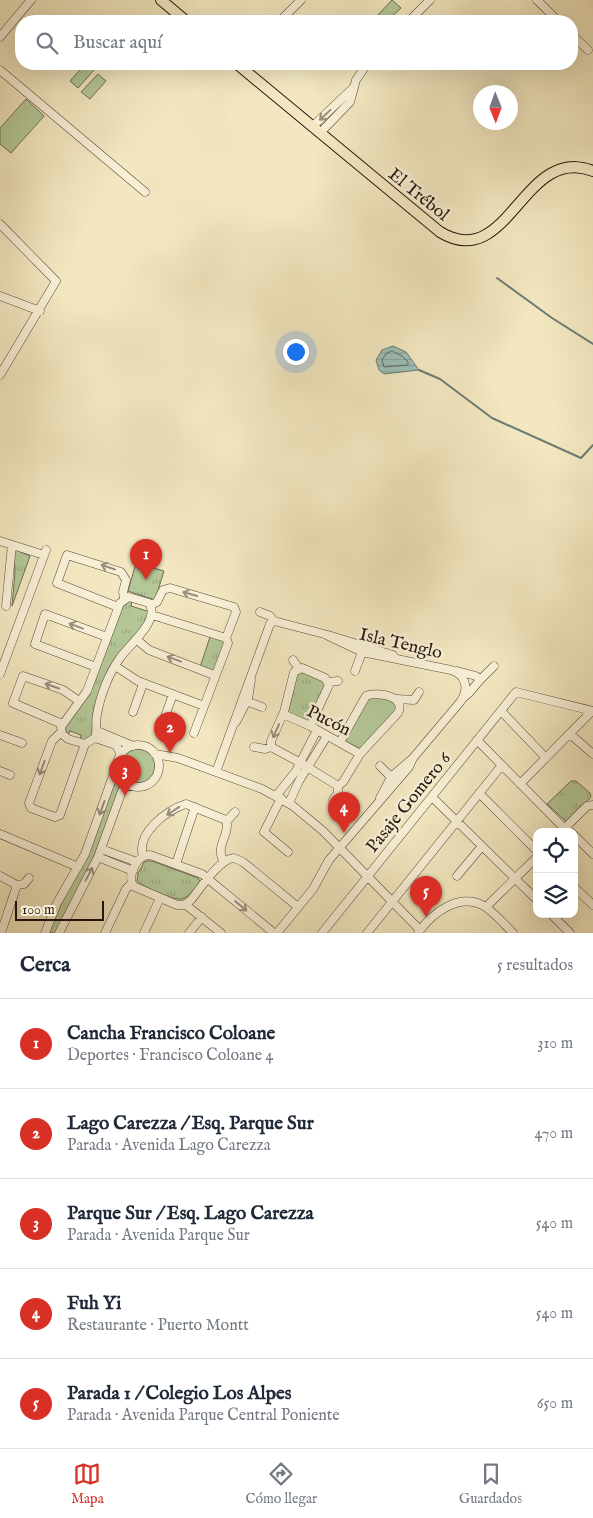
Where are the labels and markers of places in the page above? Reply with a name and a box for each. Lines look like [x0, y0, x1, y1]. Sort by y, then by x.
pin: 1 [130, 539, 162, 580]
pin: 2 [154, 712, 186, 753]
pin: 3 [109, 755, 141, 796]
pin: 4 [328, 792, 360, 833]
pin: 5 [410, 876, 442, 917]

